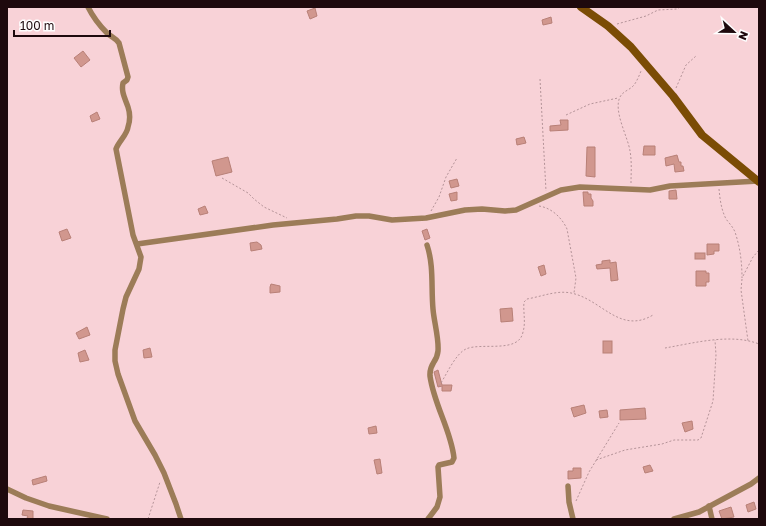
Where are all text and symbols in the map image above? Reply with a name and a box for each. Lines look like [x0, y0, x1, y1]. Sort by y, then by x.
scale bar [14, 12, 110, 38]
north arrow [714, 12, 754, 52]
text: 100 m [20, 18, 54, 33]
text: N [736, 30, 751, 42]

